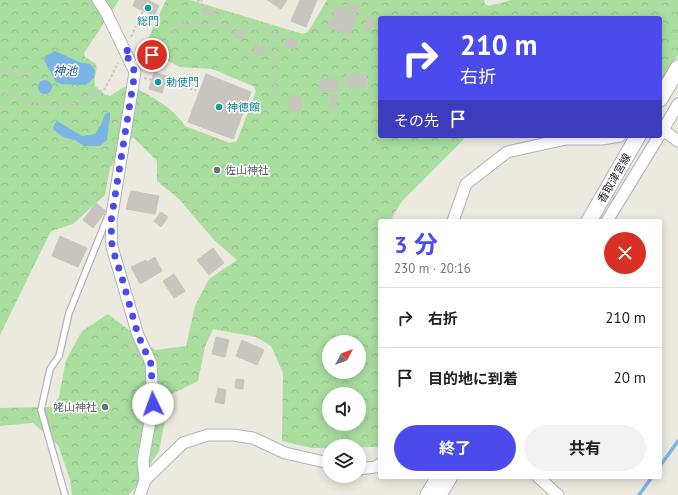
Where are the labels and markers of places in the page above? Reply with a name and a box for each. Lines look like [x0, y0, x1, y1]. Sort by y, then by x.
marker: 総門 [143, 3, 153, 13]
place label: 総門 [137, 14, 159, 28]
pin [135, 38, 169, 72]
place label: 勅使門 [166, 75, 199, 89]
marker: 勅使門 [153, 77, 163, 87]
place label: 神徳館 [227, 100, 260, 114]
marker: 神徳館 [214, 102, 224, 112]
place label: 佐山神社 [225, 163, 269, 177]
marker: 佐山神社 [212, 165, 222, 175]
place label: 姥山神社 [53, 400, 97, 414]
marker: 姥山神社 [100, 402, 110, 412]

